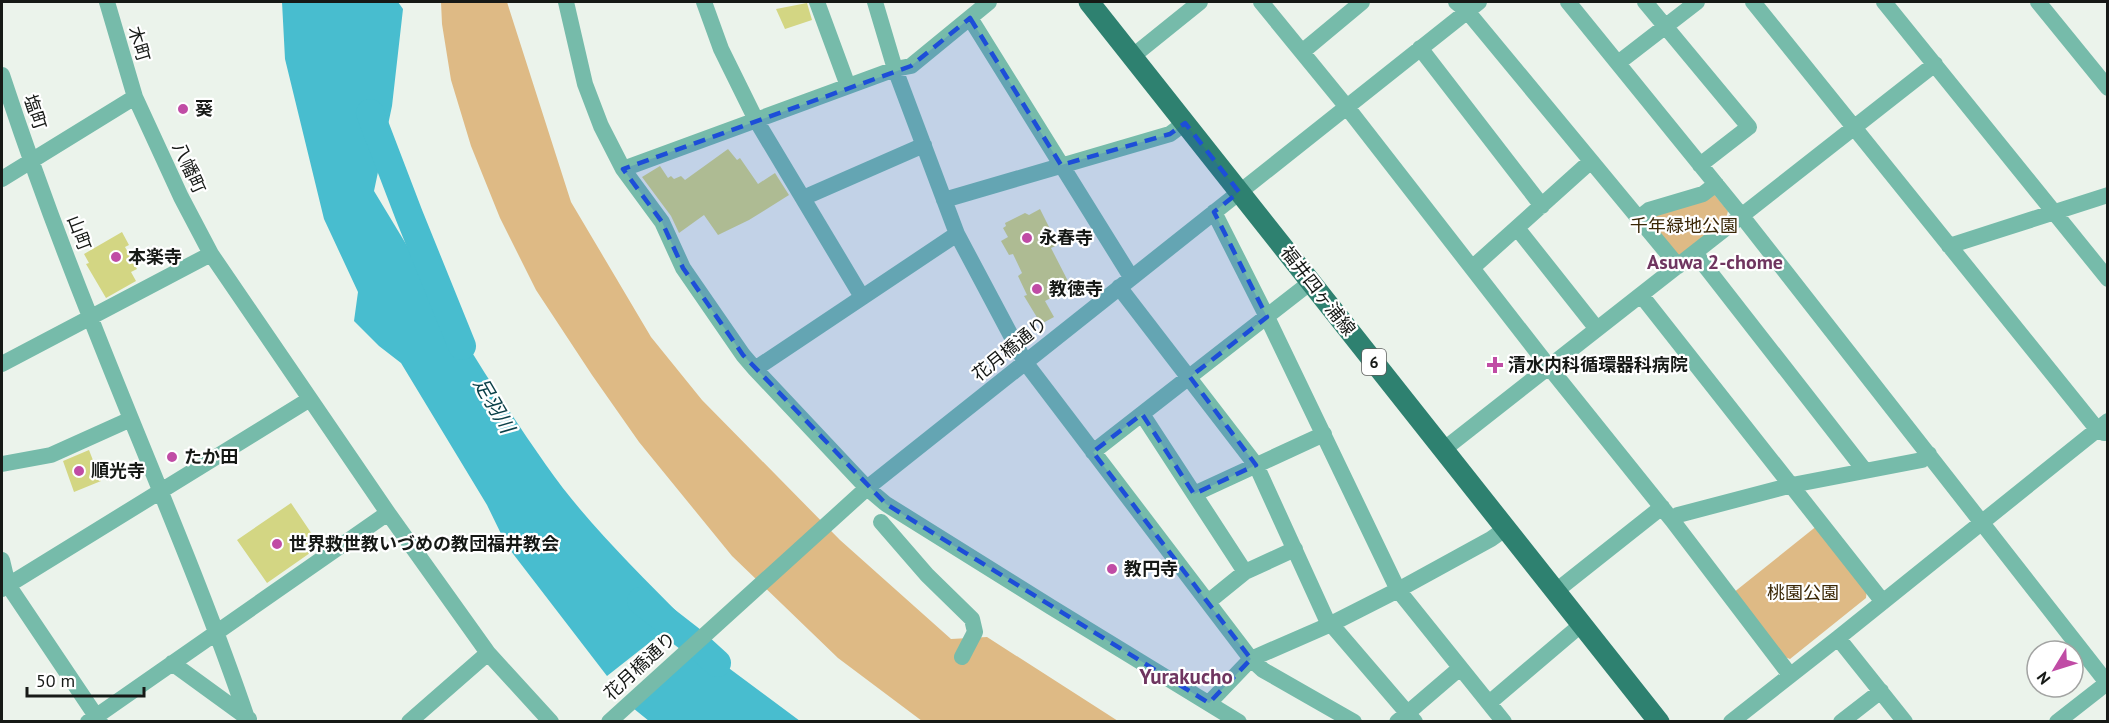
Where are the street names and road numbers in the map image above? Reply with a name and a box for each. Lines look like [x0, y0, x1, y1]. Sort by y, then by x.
street label: 木町 [123, 23, 156, 64]
street label: 塩町 [19, 91, 52, 133]
street label: 八幡町 [168, 138, 211, 197]
street label: 山町 [62, 212, 97, 254]
street label: 福井四ヶ浦線 [1276, 241, 1361, 340]
street label: 花月橋通り [967, 311, 1052, 386]
road number: 6 [1362, 349, 1386, 375]
street label: 花月橋通り [599, 627, 680, 705]

